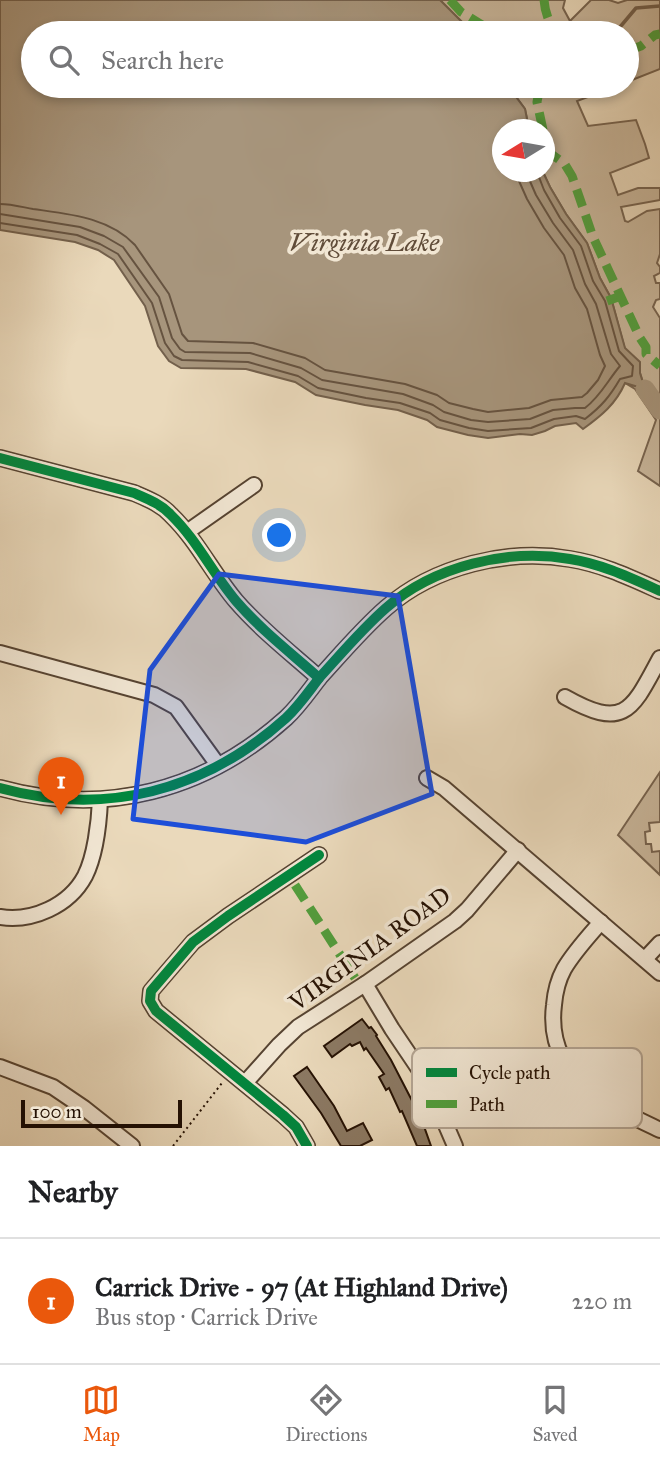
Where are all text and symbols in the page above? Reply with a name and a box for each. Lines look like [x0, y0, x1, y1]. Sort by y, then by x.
search box [21, 21, 639, 98]
icon: search [45, 41, 83, 79]
text: Search here [101, 44, 224, 76]
north arrow [492, 119, 555, 182]
water label: Virginia Lake [289, 226, 440, 258]
your location [262, 518, 296, 552]
pin: 1 [38, 757, 84, 815]
street label: VIRGINIA ROAD [282, 880, 457, 1018]
legend [412, 1048, 642, 1128]
text: Cycle path [469, 1061, 551, 1084]
text: Path [469, 1093, 505, 1116]
scale bar [21, 1097, 182, 1129]
text: 100 m [32, 1100, 82, 1123]
text: Nearby [28, 1174, 118, 1210]
text: Carrick Drive - 97 (At Highland Drive) [95, 1271, 508, 1303]
text: 1 [46, 1287, 56, 1315]
text: 220 m [572, 1287, 632, 1315]
text: Bus stop · Carrick Drive [95, 1303, 318, 1331]
tab: Map [82, 1381, 120, 1446]
tab: Directions [285, 1381, 367, 1446]
tab: Saved [532, 1381, 578, 1446]

